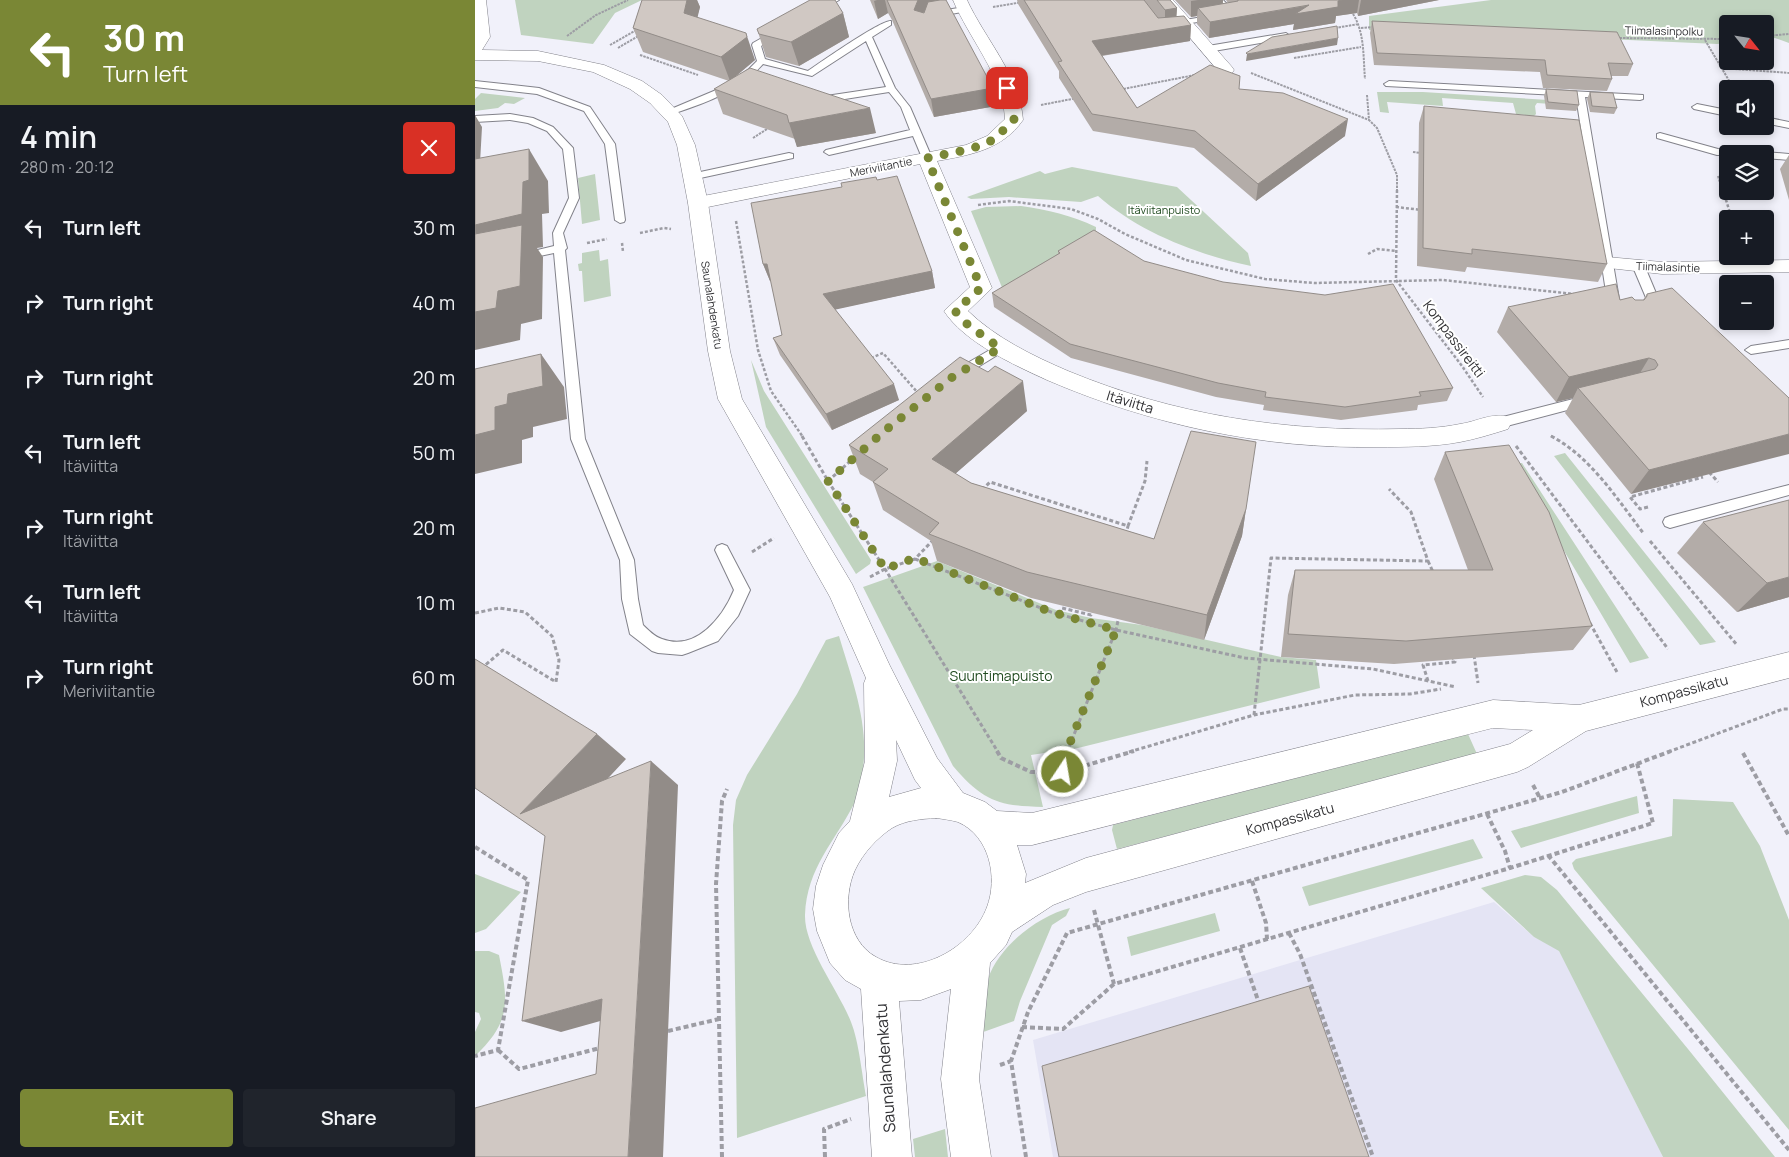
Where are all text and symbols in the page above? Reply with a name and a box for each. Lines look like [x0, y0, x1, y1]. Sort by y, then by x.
text: 30 m [103, 14, 185, 62]
north arrow [1719, 15, 1774, 70]
map controls [1719, 15, 1774, 330]
icon: left [20, 20, 85, 85]
street label: Tiimalasinpolku [1625, 22, 1703, 39]
text: Turn left [103, 59, 188, 89]
pin [986, 67, 1028, 109]
icon: arrive [993, 74, 1021, 102]
button: sound [1719, 80, 1774, 135]
text: 4 min [20, 116, 97, 157]
button: close [403, 122, 455, 174]
button: layers [1719, 145, 1774, 200]
street label: Meriviitantie [848, 153, 914, 180]
text: 280 m · 20:12 [20, 156, 114, 178]
park label: Itäviitanpuisto [1128, 202, 1201, 217]
button: + [1719, 210, 1774, 265]
icon: left [20, 214, 48, 242]
text: Turn left [63, 215, 141, 241]
text: 30 m [413, 215, 455, 241]
street label: Tiimalasintie [1636, 258, 1701, 275]
street label: Saunalahdenkatu [698, 260, 727, 350]
button: − [1719, 275, 1774, 330]
icon: right [20, 289, 48, 317]
text: Turn right [63, 290, 153, 316]
text: 40 m [412, 290, 455, 316]
street label: Kompassireitti [1419, 296, 1490, 381]
icon: right [20, 364, 48, 392]
text: Turn right [63, 365, 153, 391]
text: 20 m [413, 365, 455, 391]
street label: Itäviitta [1104, 385, 1156, 418]
text: Turn left [63, 429, 141, 455]
icon: left [20, 439, 48, 467]
text: 50 m [413, 440, 455, 466]
text: Itäviitta [63, 455, 118, 477]
text: Turn right [63, 504, 153, 530]
icon: right [20, 514, 48, 542]
text: 20 m [413, 515, 455, 541]
text: Itäviitta [63, 530, 118, 552]
text: Turn left [63, 579, 141, 605]
icon: left [20, 589, 48, 617]
text: 10 m [416, 590, 455, 616]
text: Itäviitta [63, 605, 118, 627]
text: Turn right [63, 654, 153, 680]
icon: right [20, 664, 48, 692]
text: 60 m [412, 665, 455, 691]
park label: Suuntimapuisto [950, 666, 1052, 685]
street label: Kompassikatu [1638, 670, 1730, 711]
text: Meriviitantie [63, 680, 155, 702]
position arrow [1036, 745, 1088, 797]
street label: Kompassikatu [1244, 798, 1336, 839]
street label: Saunalahdenkatu [870, 1003, 900, 1133]
button: Exit [20, 1089, 233, 1147]
button: Share [243, 1089, 455, 1147]

